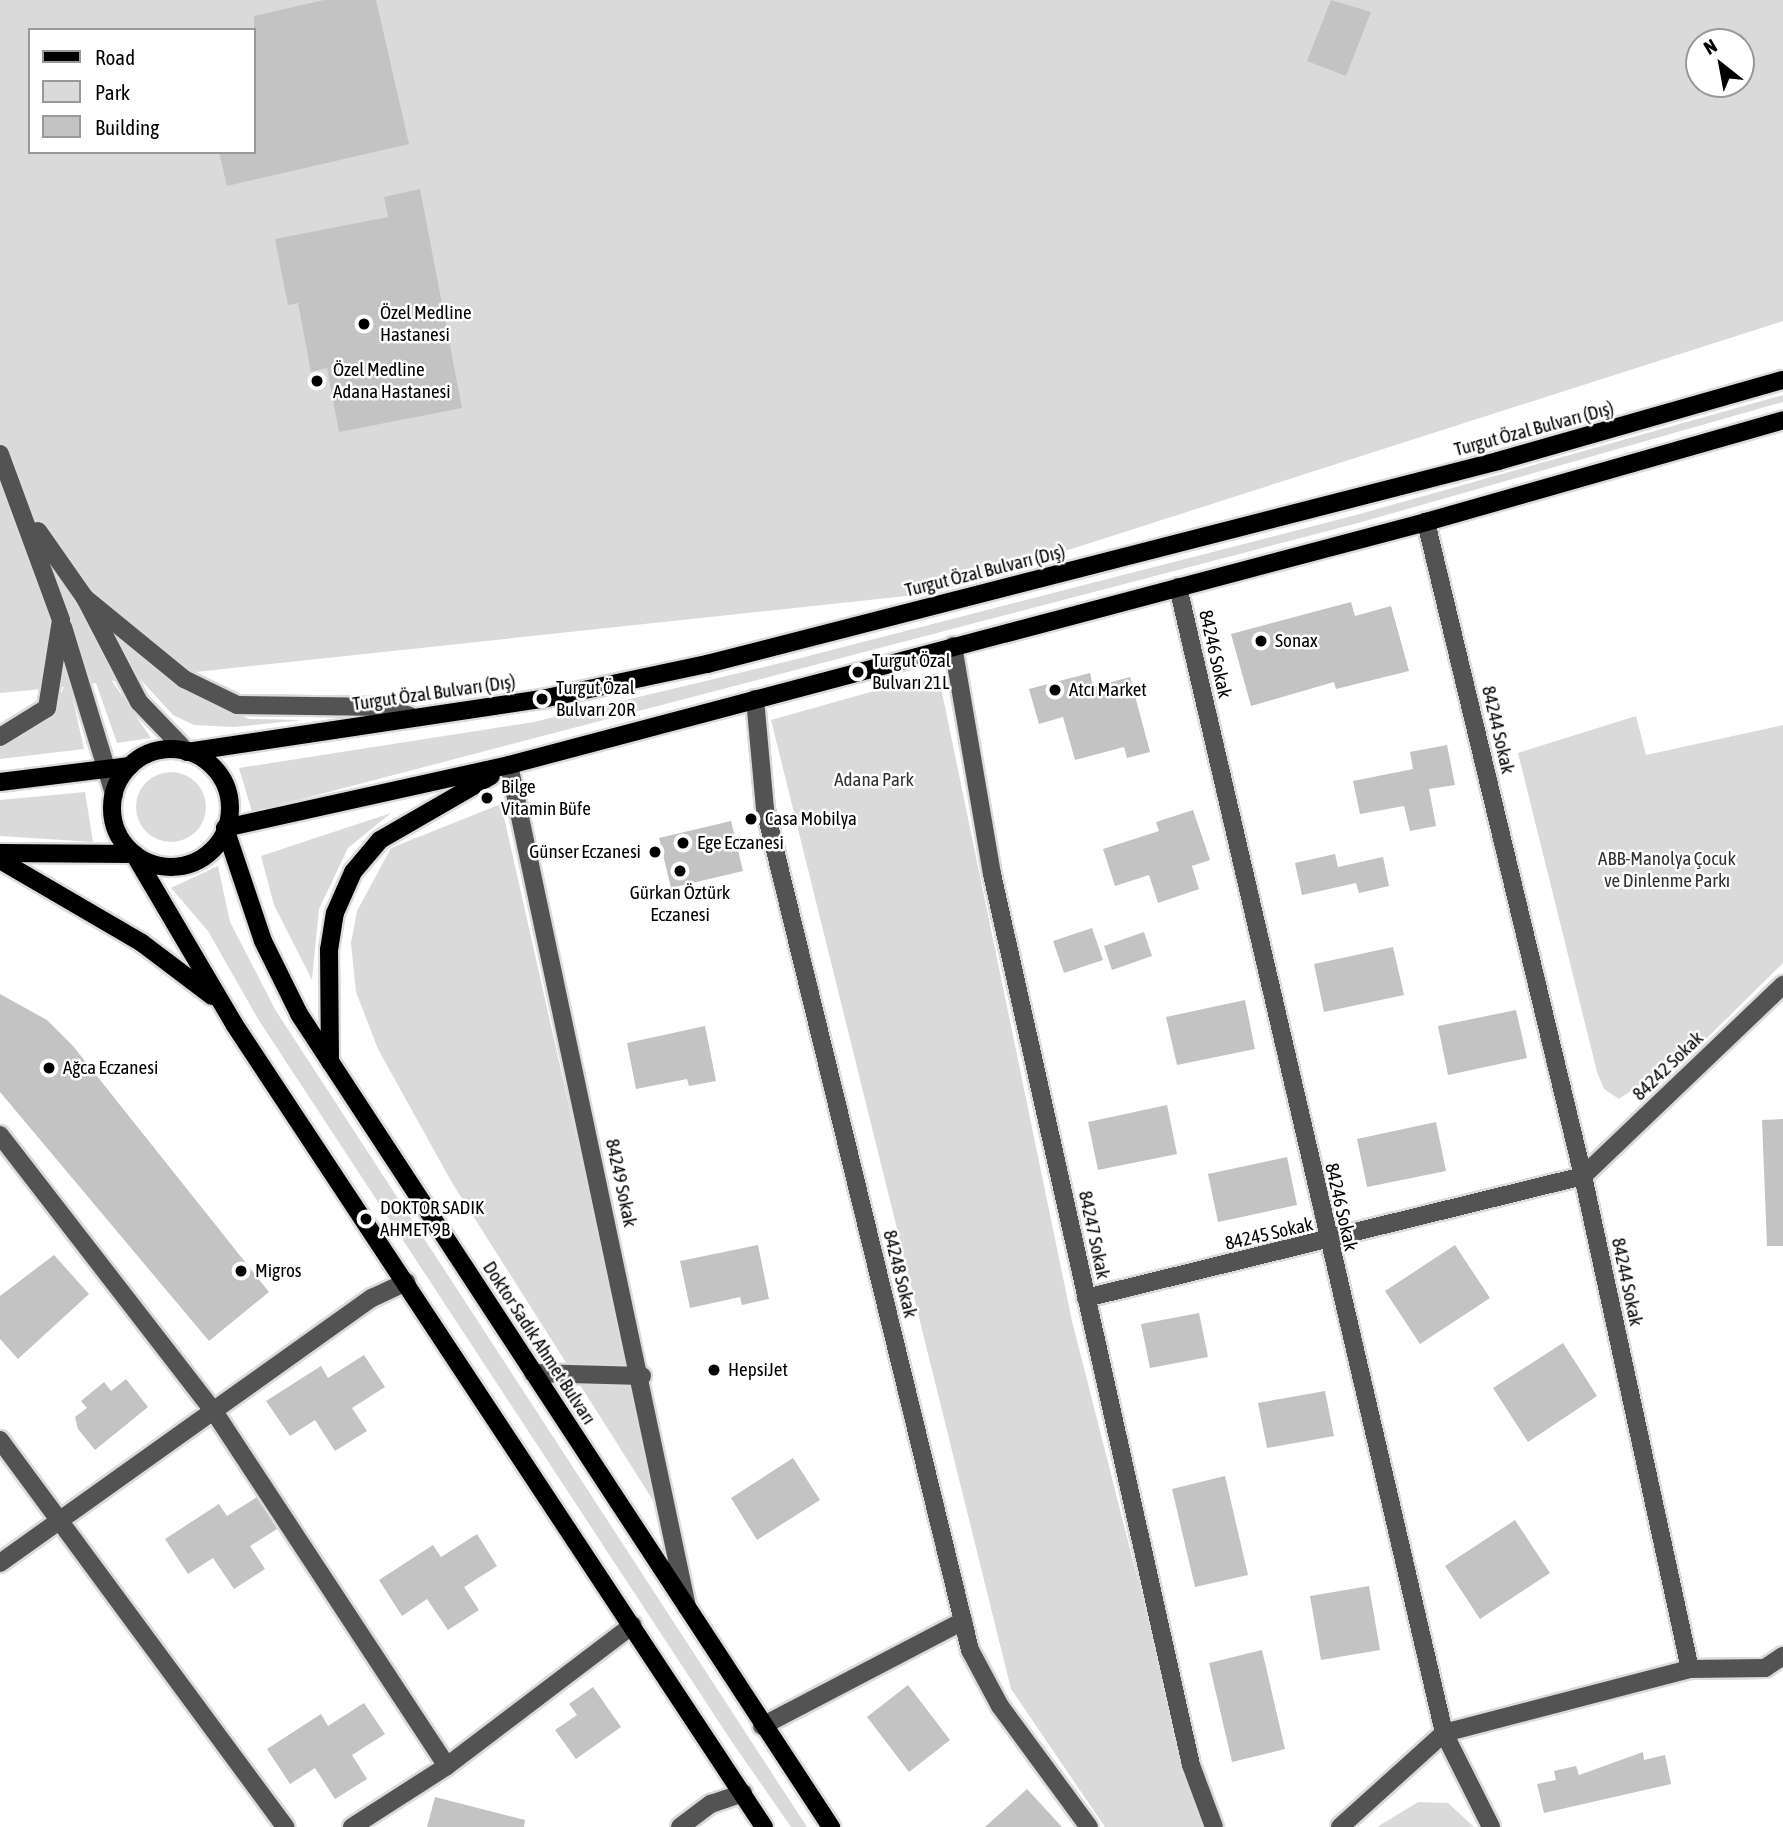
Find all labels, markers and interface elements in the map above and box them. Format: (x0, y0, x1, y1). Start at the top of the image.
legend (28, 28, 256, 154)
north arrow (1685, 28, 1755, 98)
text: N (1700, 34, 1721, 59)
text: Road (95, 45, 135, 69)
text: Park (95, 80, 130, 104)
text: Building (95, 115, 159, 139)
place label: Özel Medline Hastanesi (380, 302, 472, 346)
marker: Özel Medline Hastanesi (354, 314, 374, 334)
place label: Özel Medline Adana Hastanesi (333, 359, 451, 403)
marker: Özel Medline Adana Hastanesi (307, 371, 327, 391)
street label: Turgut Özal Bulvarı (Dış) (1452, 397, 1616, 461)
street label: Turgut Özal Bulvarı (Dış) (903, 540, 1067, 602)
street label: 84246 Sokak (1194, 608, 1236, 700)
place label: Sonax (1275, 630, 1318, 652)
marker: Sonax (1253, 633, 1269, 649)
place label: Turgut Özal Bulvarı 21L (872, 650, 951, 694)
marker: Turgut Özal Bulvarı 21L (850, 664, 866, 680)
street label: Turgut Özal Bulvarı (Dış) (351, 670, 517, 716)
place label: Turgut Özal Bulvarı 20R (556, 677, 635, 721)
place label: Atcı Market (1069, 679, 1147, 701)
marker: Atcı Market (1047, 682, 1063, 698)
street label: 84244 Sokak (1477, 684, 1519, 776)
marker: Turgut Özal Bulvarı 20R (534, 691, 550, 707)
park label: Adana Park (834, 769, 914, 791)
place label: Bilge Vitamin Büfe (501, 776, 591, 820)
marker: Bilge Vitamin Büfe (479, 790, 495, 806)
place label: Casa Mobilya (765, 808, 857, 830)
marker: Casa Mobilya (743, 811, 759, 827)
place label: Ege Eczanesi (697, 832, 784, 854)
marker: Ege Eczanesi (675, 835, 691, 851)
place label: Günser Eczanesi (529, 841, 641, 863)
marker: Günser Eczanesi (647, 844, 663, 860)
park label: ABB-Manolya Çocuk ve Dinlenme Parkı (1598, 848, 1736, 892)
marker: Gürkan Öztürk Eczanesi (672, 863, 688, 879)
place label: Gürkan Öztürk Eczanesi (630, 882, 730, 926)
street label: 84242 Sokak (1628, 1027, 1708, 1105)
place label: Ağca Eczanesi (63, 1057, 158, 1079)
marker: Ağca Eczanesi (41, 1060, 57, 1076)
street label: 84249 Sokak (601, 1137, 641, 1229)
street label: 84246 Sokak (1320, 1161, 1362, 1253)
street label: 84247 Sokak (1074, 1189, 1114, 1281)
place label: DOKTOR SADIK AHMET 9B (380, 1197, 484, 1241)
marker: DOKTOR SADIK AHMET 9B (358, 1211, 374, 1227)
street label: 84245 Sokak (1223, 1213, 1315, 1255)
street label: 84248 Sokak (878, 1228, 922, 1320)
street label: 84244 Sokak (1607, 1236, 1647, 1328)
street label: Doktor Sadık Ahmet Bulvarı (478, 1257, 600, 1429)
place label: Migros (255, 1260, 302, 1282)
marker: Migros (233, 1263, 249, 1279)
place label: HepsiJet (728, 1359, 788, 1381)
marker: HepsiJet (706, 1362, 722, 1378)

